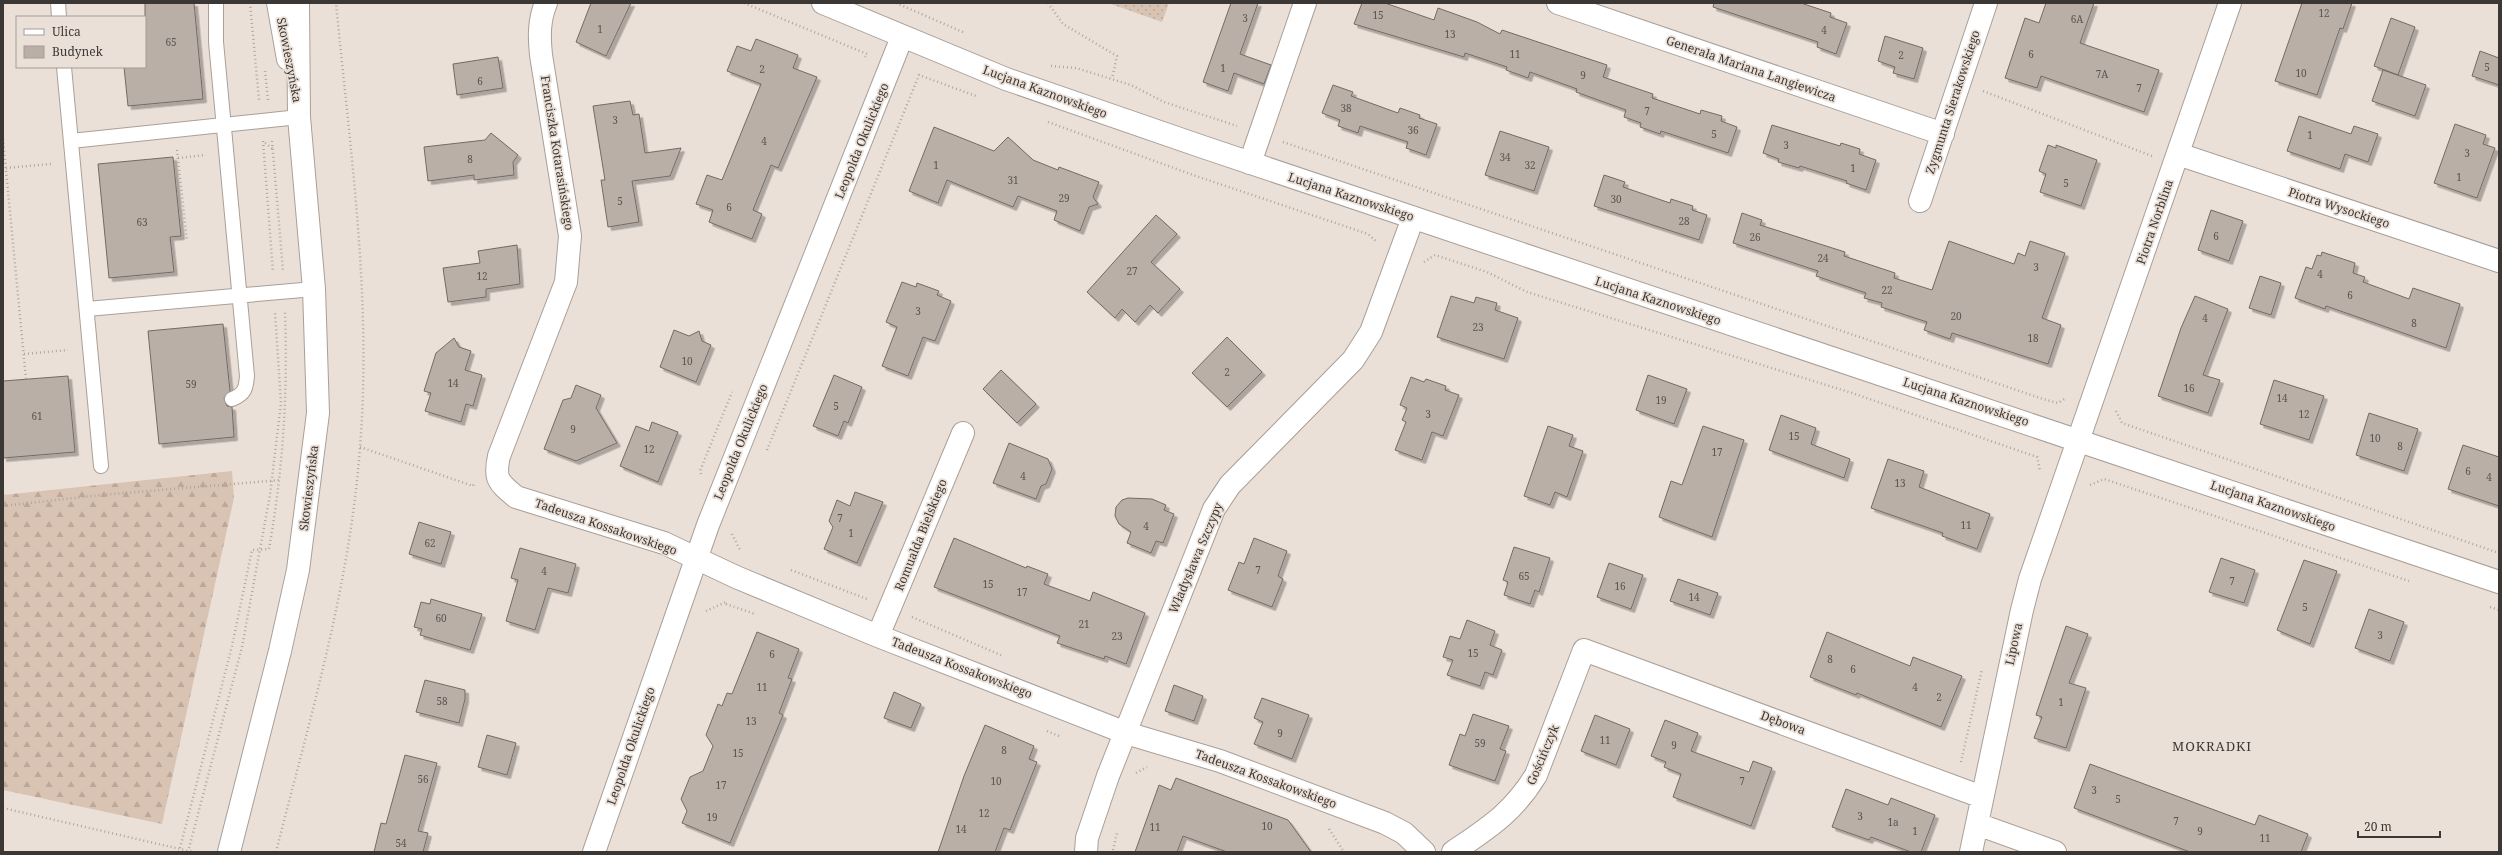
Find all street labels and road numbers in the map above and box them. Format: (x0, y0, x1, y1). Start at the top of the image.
street label: Skowieszyńska (273, 16, 306, 104)
street label: Zygmunta Sierakowskiego (1921, 28, 1984, 176)
street label: Generała Mariana Langiewicza (1664, 31, 1839, 106)
street label: Lucjana Kaznowskiego (981, 61, 1110, 122)
street label: Franciszka Kotarasińskiego (537, 74, 578, 232)
street label: Leopolda Okulickiego (830, 80, 893, 201)
street label: Lucjana Kaznowskiego (1286, 168, 1416, 225)
street label: Piotra Norblina (2132, 177, 2177, 267)
street label: Piotra Wysockiego (2286, 183, 2392, 232)
street label: Lucjana Kaznowskiego (1593, 272, 1723, 329)
street label: Lucjana Kaznowskiego (1901, 373, 2031, 430)
street label: Leopolda Okulickiego (709, 381, 772, 502)
street label: Skowieszyńska (295, 444, 322, 532)
street label: Romualda Bielskiego (890, 476, 951, 593)
street label: Lucjana Kaznowskiego (2208, 476, 2338, 535)
street label: Tadeusza Kossakowskiego (533, 494, 680, 559)
street label: Władysława Szczypy (1164, 500, 1227, 616)
street label: Lipowa (2001, 621, 2026, 667)
street label: Tadeusza Kossakowskiego (889, 633, 1035, 702)
street label: Leopolda Okulickiego (602, 684, 659, 807)
street label: Dębowa (1758, 707, 1808, 739)
street label: Gościńczyk (1522, 721, 1563, 788)
street label: Tadeusza Kossakowskiego (1193, 745, 1339, 812)

